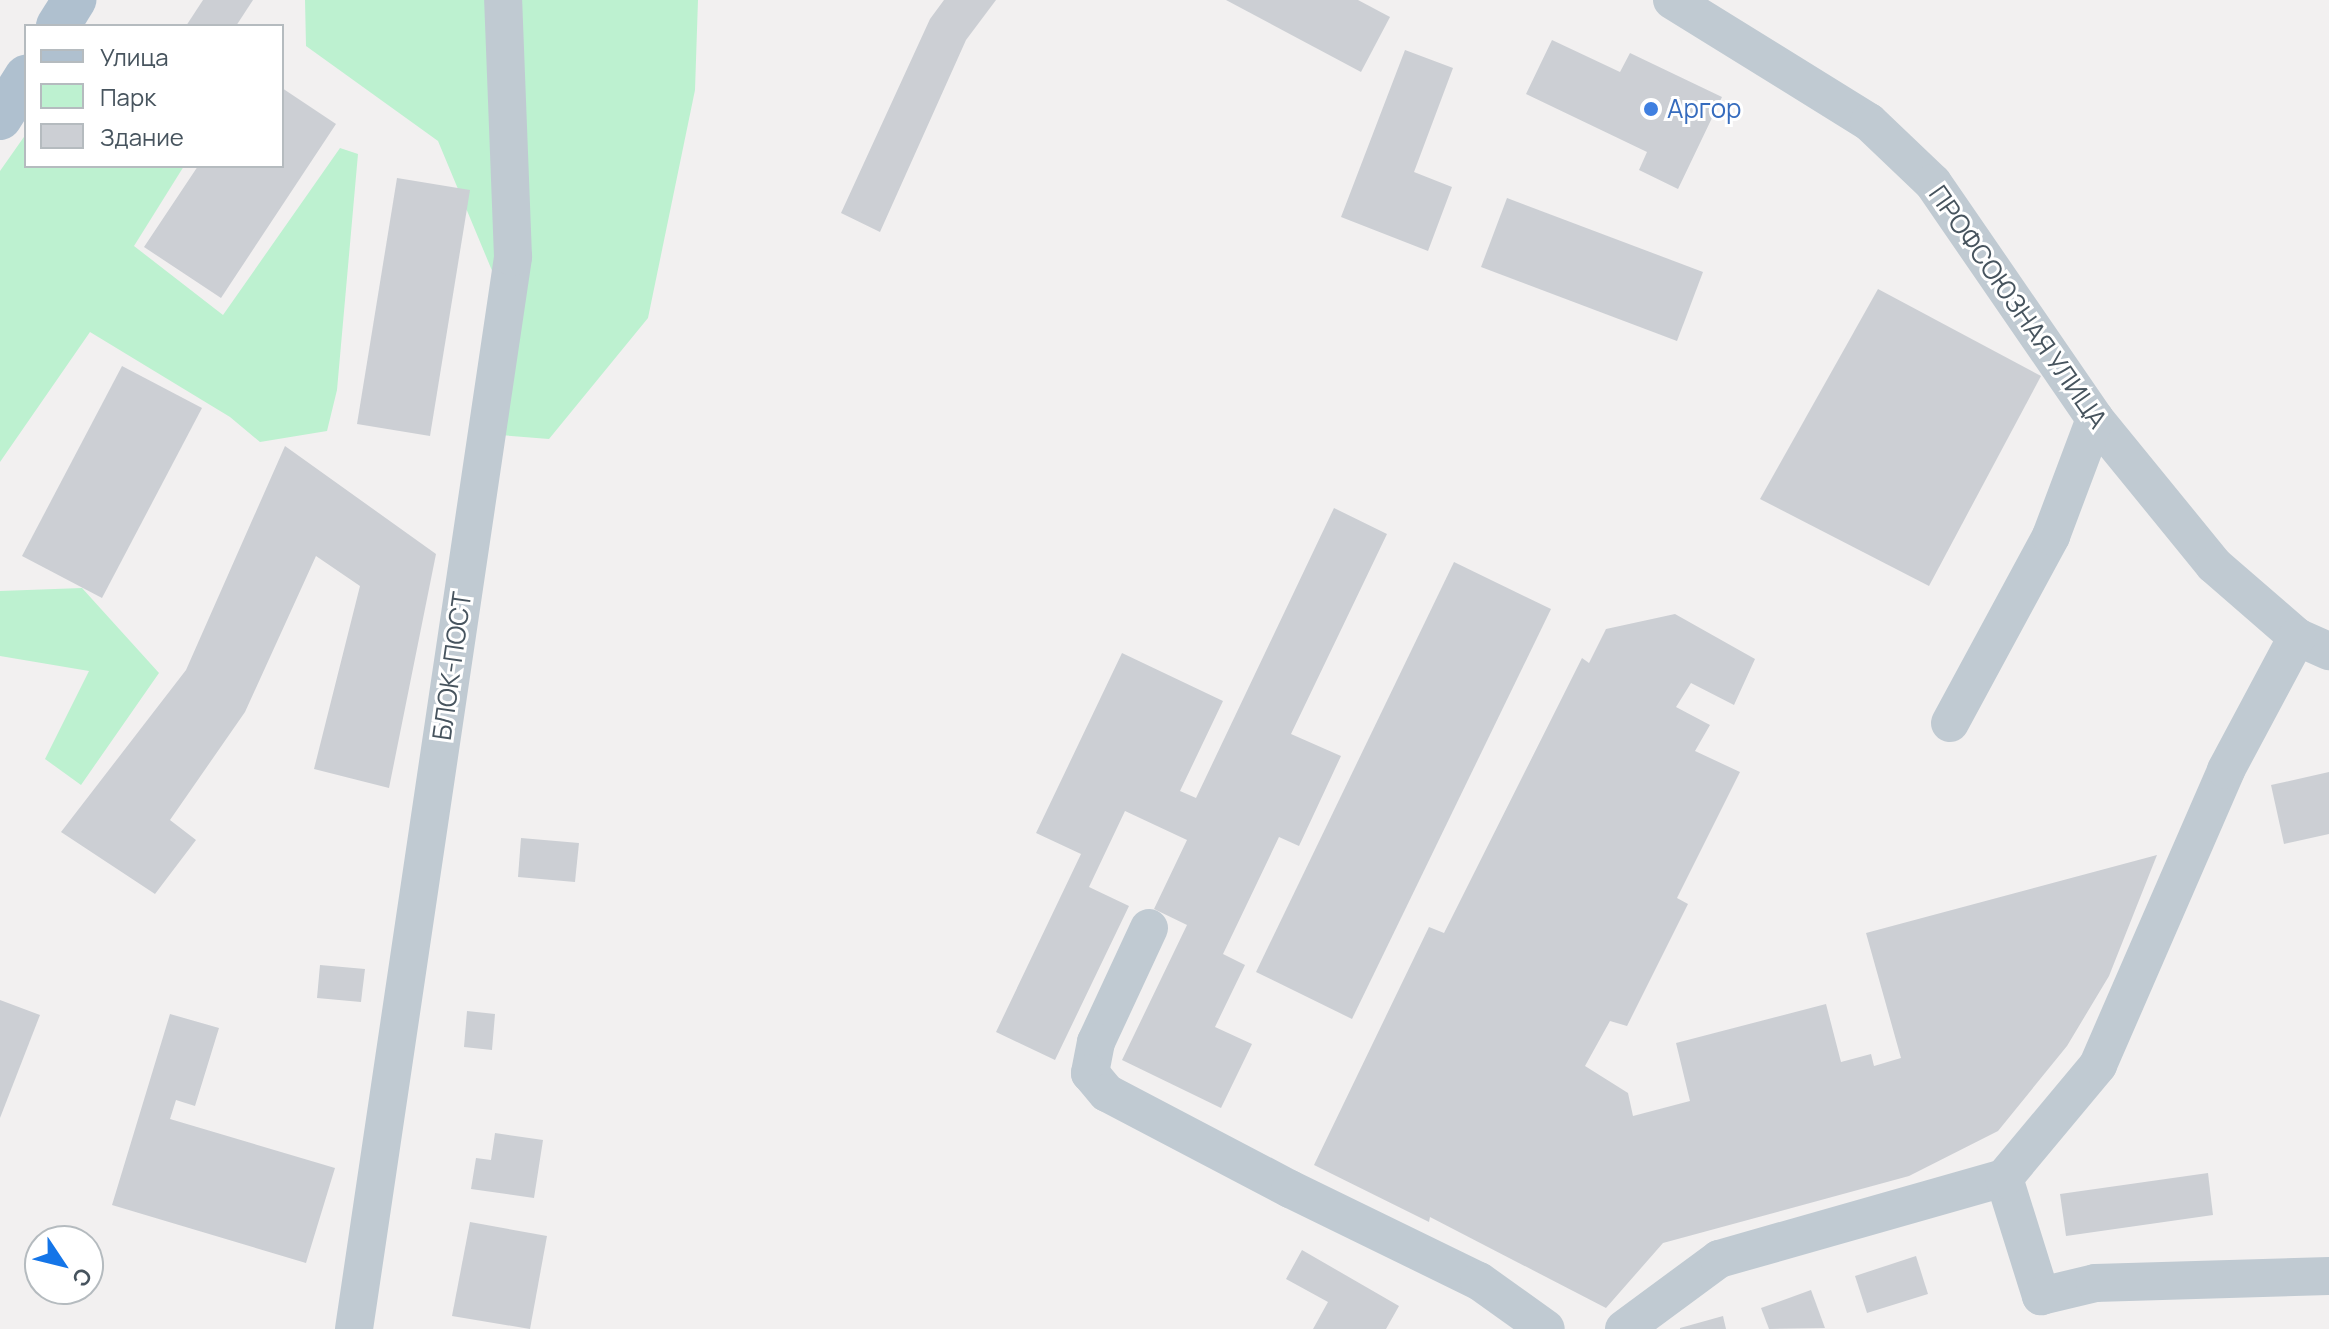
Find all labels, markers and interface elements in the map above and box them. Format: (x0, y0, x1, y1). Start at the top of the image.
legend (24, 24, 284, 168)
text: Улица (100, 40, 169, 73)
text: Парк (100, 80, 156, 113)
place label: Аргор (1667, 93, 1741, 125)
marker: Аргор (1642, 100, 1660, 118)
text: Здание (100, 120, 184, 153)
street label: ПРОФСОЮЗНАЯ УЛИЦА (1922, 180, 2114, 434)
street label: БЛОК-ПОСТ (426, 590, 478, 742)
north arrow (24, 1225, 104, 1305)
text: С (65, 1262, 99, 1293)

